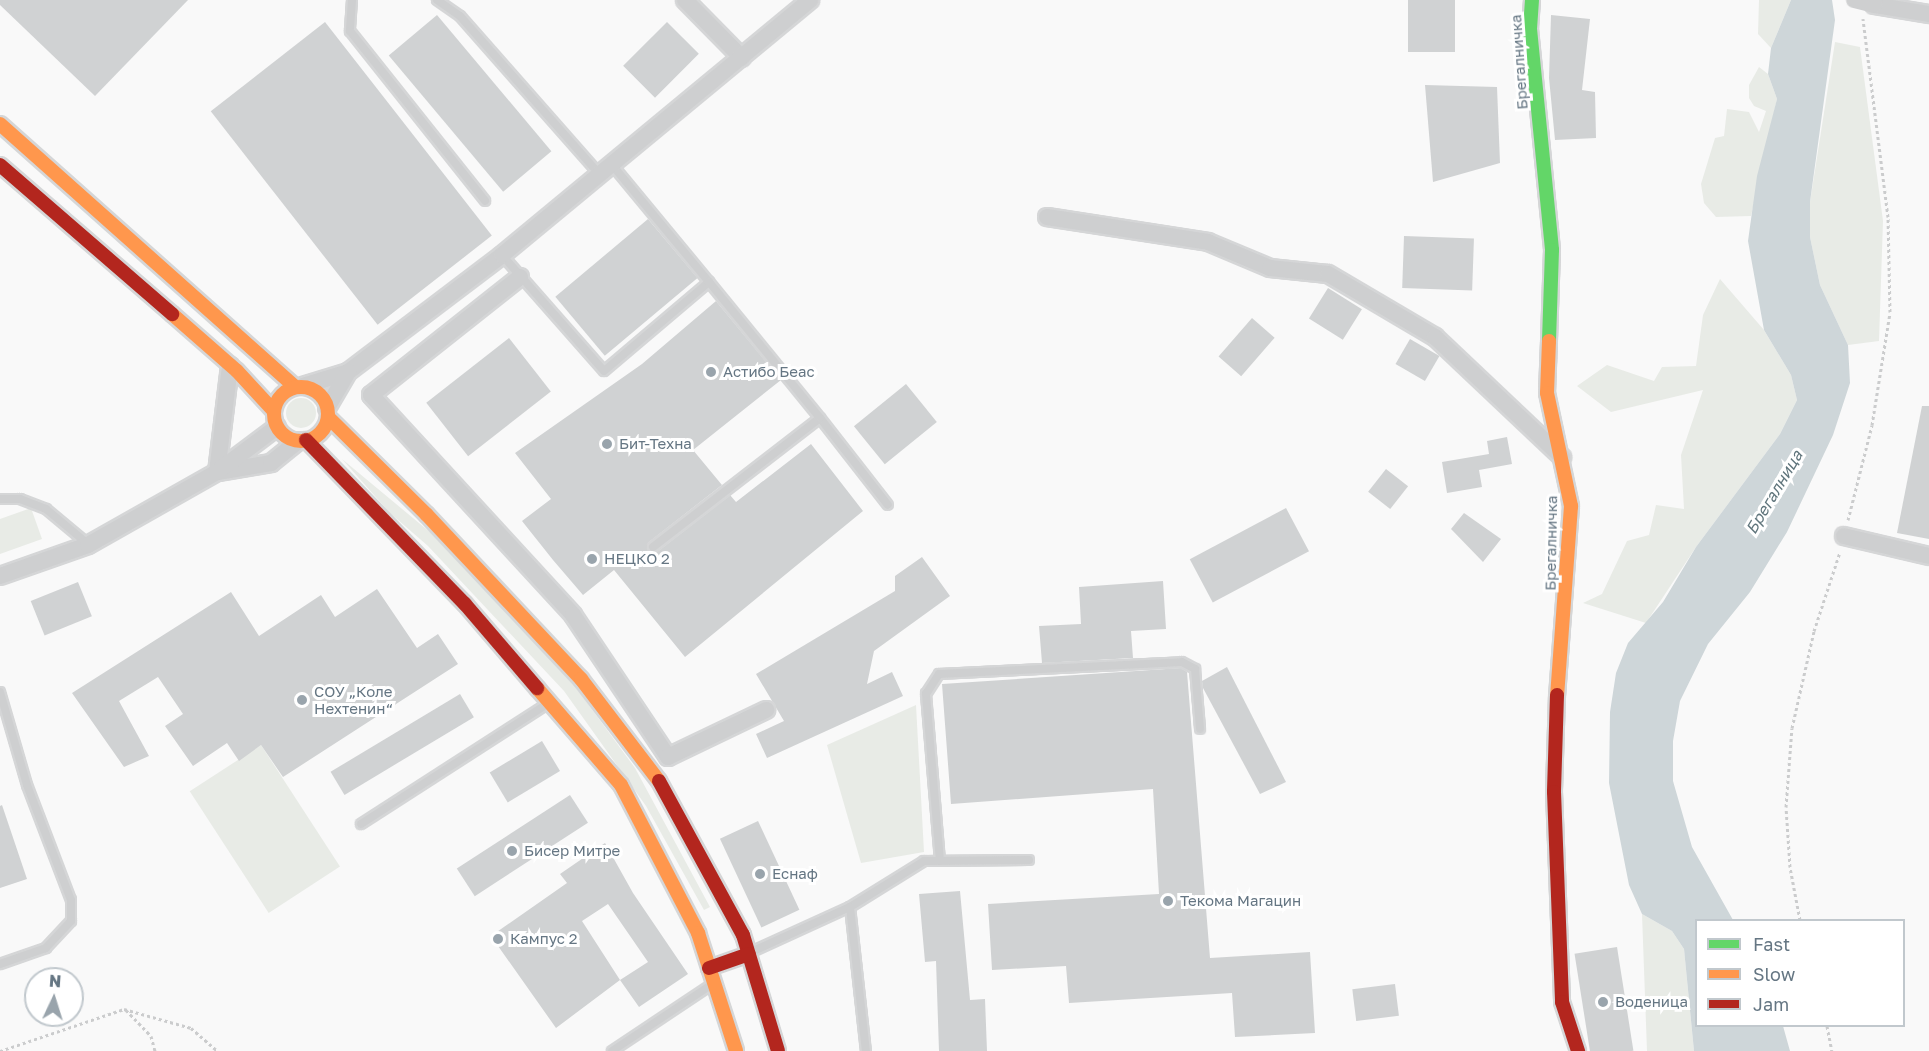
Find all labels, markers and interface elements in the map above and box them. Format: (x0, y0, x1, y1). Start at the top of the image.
street label: Брегалничка (1507, 14, 1531, 110)
place label: Астибо Беас (723, 363, 815, 381)
marker: Астибо Беас (704, 365, 718, 379)
place label: Бит-Техна (619, 435, 692, 453)
marker: Бит-Техна (600, 437, 614, 451)
water label: Брегалница (1742, 447, 1806, 537)
street label: Брегалничка (1541, 495, 1561, 591)
place label: НЕЦКО 2 (604, 550, 670, 568)
marker: НЕЦКО 2 (585, 552, 599, 566)
place label: СОУ „Коле Нехтенин“ (314, 682, 393, 717)
marker: СОУ „Коле Нехтенин“ (295, 693, 309, 707)
place label: Бисер Митре (524, 842, 620, 860)
marker: Бисер Митре (505, 844, 519, 858)
place label: Еснаф (772, 865, 818, 883)
marker: Еснаф (753, 867, 767, 881)
place label: Текома Магацин (1180, 892, 1301, 910)
marker: Текома Магацин (1161, 894, 1175, 908)
legend (1695, 919, 1905, 1027)
place label: Кампус 2 (510, 930, 577, 948)
marker: Кампус 2 (491, 932, 505, 946)
text: Fast (1753, 933, 1790, 955)
text: Slow (1753, 963, 1795, 985)
north arrow (24, 967, 84, 1027)
text: N (48, 971, 62, 991)
place label: Воденица (1615, 993, 1688, 1011)
text: Jam (1753, 993, 1789, 1015)
marker: Воденица (1596, 995, 1610, 1009)

